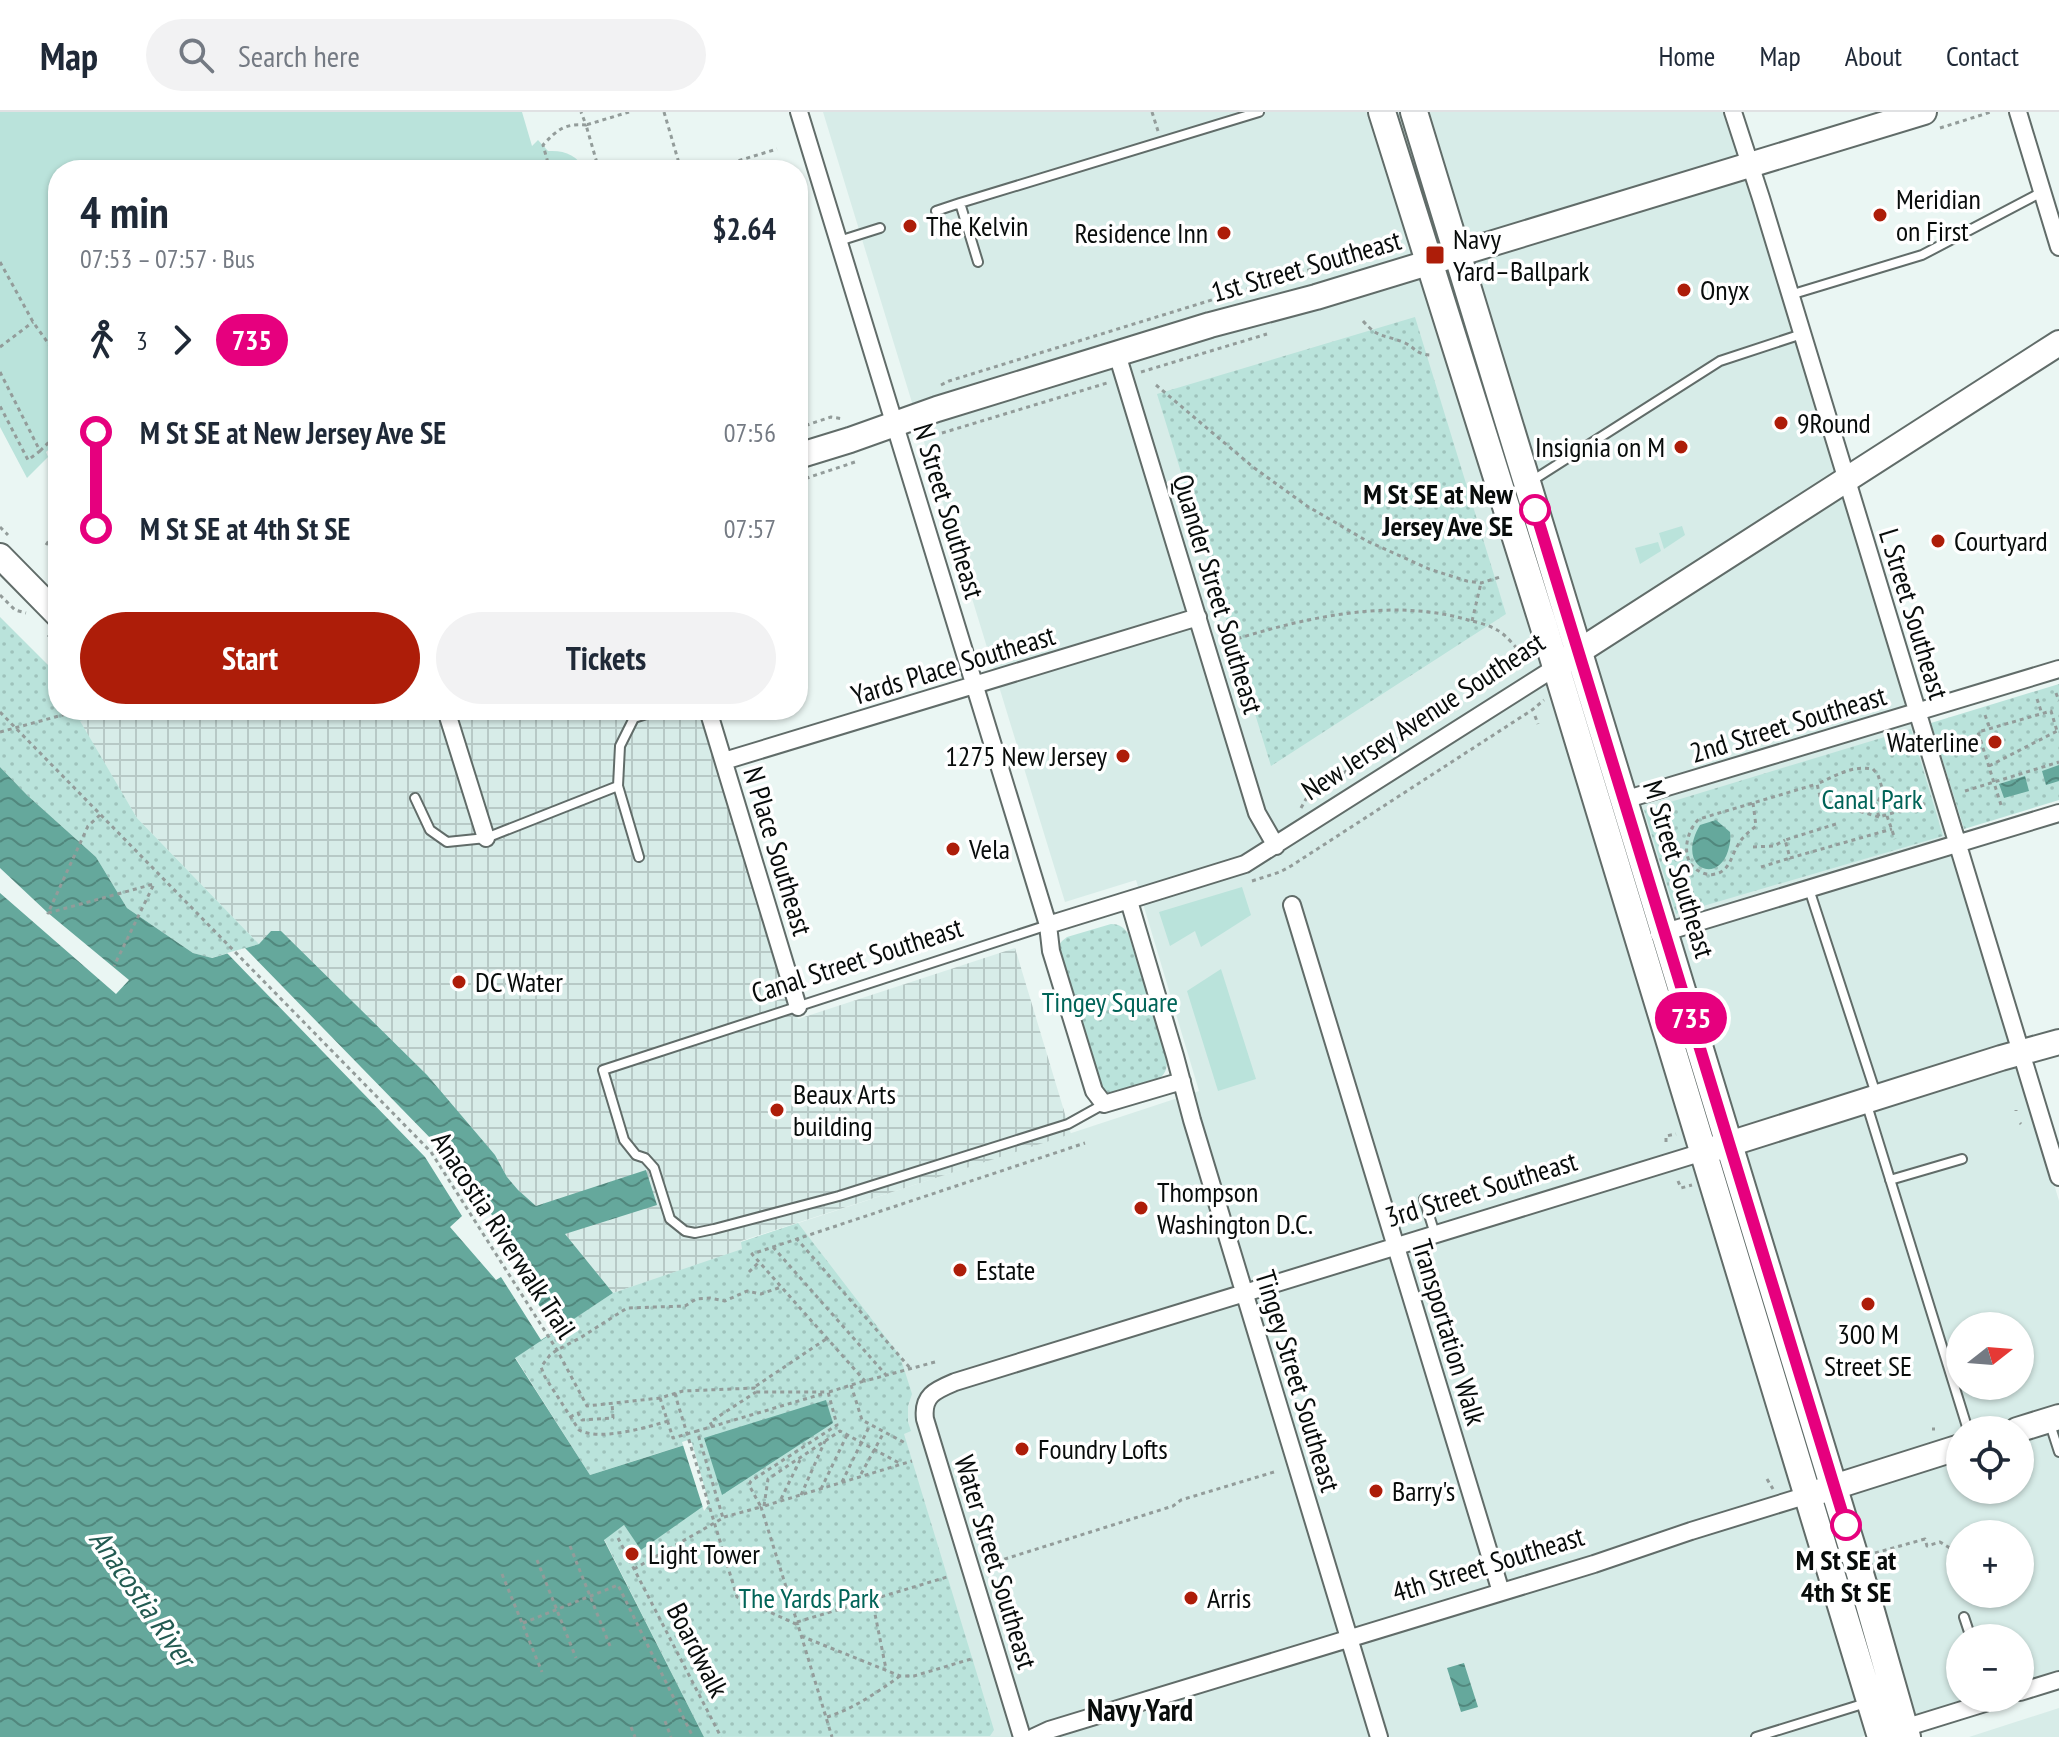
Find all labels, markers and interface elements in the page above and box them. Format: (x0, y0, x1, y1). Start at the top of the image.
search box (146, 19, 706, 91)
text: Map (40, 31, 98, 80)
icon: search (174, 33, 218, 77)
text: Search here (238, 36, 360, 75)
text: Home (1659, 37, 1715, 74)
text: Map (1759, 37, 1801, 74)
text: About (1845, 37, 1902, 74)
text: Contact (1946, 37, 2019, 74)
place label: Meridian on First (1896, 180, 1981, 249)
text: 4 min (80, 183, 169, 240)
marker: Meridian on First (1871, 206, 1889, 224)
place label: The Kelvin (926, 207, 1028, 244)
text: $2.64 (712, 209, 776, 248)
place label: Residence Inn (1074, 214, 1208, 251)
marker: The Kelvin (901, 217, 919, 235)
place label: Navy Yard–Ballpark (1453, 220, 1589, 289)
street label: 1st Street Southeast (1207, 221, 1405, 310)
marker: Residence Inn (1215, 224, 1233, 242)
text: 07:53 – 07:57 · Bus (80, 242, 255, 275)
marker: Navy Yard–Ballpark (1424, 244, 1446, 266)
place label: Onyx (1700, 271, 1750, 308)
marker: Onyx (1675, 281, 1693, 299)
icon: walk (80, 318, 124, 362)
icon: forward (160, 318, 204, 362)
text: 735 (232, 321, 272, 358)
text: 3 (136, 324, 148, 357)
place label: 9Round (1797, 404, 1871, 441)
text: M St SE at New Jersey Ave SE (140, 413, 446, 452)
marker: 9Round (1772, 414, 1790, 432)
text: 07:56 (724, 416, 776, 449)
street label: N Street Southeast (905, 419, 994, 603)
place label: Insignia on M (1535, 428, 1665, 465)
marker: Insignia on M (1672, 438, 1690, 456)
street label: Quander Street Southeast (1164, 470, 1273, 718)
place label: M St SE at New Jersey Ave SE (1363, 475, 1513, 544)
marker: M St SE at New Jersey Ave SE (1520, 495, 1550, 525)
text: M St SE at 4th St SE (140, 509, 350, 548)
text: 07:57 (724, 512, 776, 545)
place label: Courtyard (1954, 522, 2048, 559)
street label: L Street Southeast (1871, 524, 1958, 704)
marker: Courtyard (1929, 532, 1947, 550)
button: Start (80, 612, 420, 704)
button: Tickets (436, 612, 776, 704)
street label: Yards Place Southeast (847, 616, 1059, 713)
street label: New Jersey Avenue Southeast (1294, 623, 1552, 808)
street label: 2nd Street Southeast (1685, 676, 1891, 771)
place label: Waterline (1887, 723, 1979, 760)
marker: Waterline (1986, 733, 2004, 751)
place label: 1275 New Jersey (945, 737, 1107, 774)
marker: 1275 New Jersey (1114, 747, 1132, 765)
street label: N Place Southeast (735, 762, 822, 940)
street label: M Street Southeast (1635, 776, 1724, 962)
park label: Canal Park (1821, 780, 1923, 817)
place label: Vela (968, 830, 1010, 867)
marker: Vela (944, 840, 962, 858)
street label: Canal Street Southeast (747, 908, 967, 1011)
place label: DC Water (475, 963, 563, 1000)
marker: DC Water (450, 973, 468, 991)
park label: Tingey Square (1042, 983, 1178, 1020)
line badge: 735 (1645, 992, 1737, 1044)
text: 735 (1671, 999, 1711, 1036)
place label: Beaux Arts building (793, 1075, 896, 1144)
marker: Beaux Arts building (768, 1101, 786, 1119)
street label: Anacostia Riverwalk Trail (424, 1124, 585, 1346)
street label: 3rd Street Southeast (1381, 1142, 1581, 1235)
place label: Thompson Washington D.C. (1157, 1173, 1313, 1242)
marker: Thompson Washington D.C. (1132, 1199, 1150, 1217)
street label: Transportation Walk (1404, 1234, 1495, 1429)
place label: Estate (976, 1251, 1035, 1288)
marker: Estate (951, 1261, 969, 1279)
street label: Tingey Street Southeast (1247, 1266, 1350, 1496)
marker: 300 M Street SE (1859, 1295, 1877, 1313)
north arrow (1946, 1312, 2034, 1400)
map controls (1946, 1312, 2034, 1712)
place label: 300 M Street SE (1824, 1315, 1912, 1384)
button: locate (1946, 1416, 2034, 1504)
place label: Foundry Lofts (1038, 1430, 1168, 1467)
marker: Foundry Lofts (1013, 1440, 1031, 1458)
street label: Water Street Southeast (946, 1450, 1047, 1674)
place label: Barry's (1392, 1472, 1455, 1509)
marker: Barry's (1367, 1482, 1385, 1500)
marker: M St SE at 4th St SE (1831, 1510, 1861, 1540)
street label: 4th Street Southeast (1387, 1517, 1589, 1610)
button: + (1946, 1520, 2034, 1608)
water label: Anacostia River (82, 1521, 207, 1677)
place label: Light Tower (648, 1535, 760, 1572)
place label: M St SE at 4th St SE (1796, 1541, 1896, 1610)
marker: Light Tower (623, 1545, 641, 1563)
park label: The Yards Park (739, 1579, 880, 1616)
place label: Arris (1207, 1579, 1251, 1616)
marker: Arris (1182, 1589, 1200, 1607)
street label: Boardwalk (659, 1596, 738, 1703)
button: − (1946, 1624, 2034, 1712)
district label: Navy Yard (1087, 1690, 1193, 1729)

